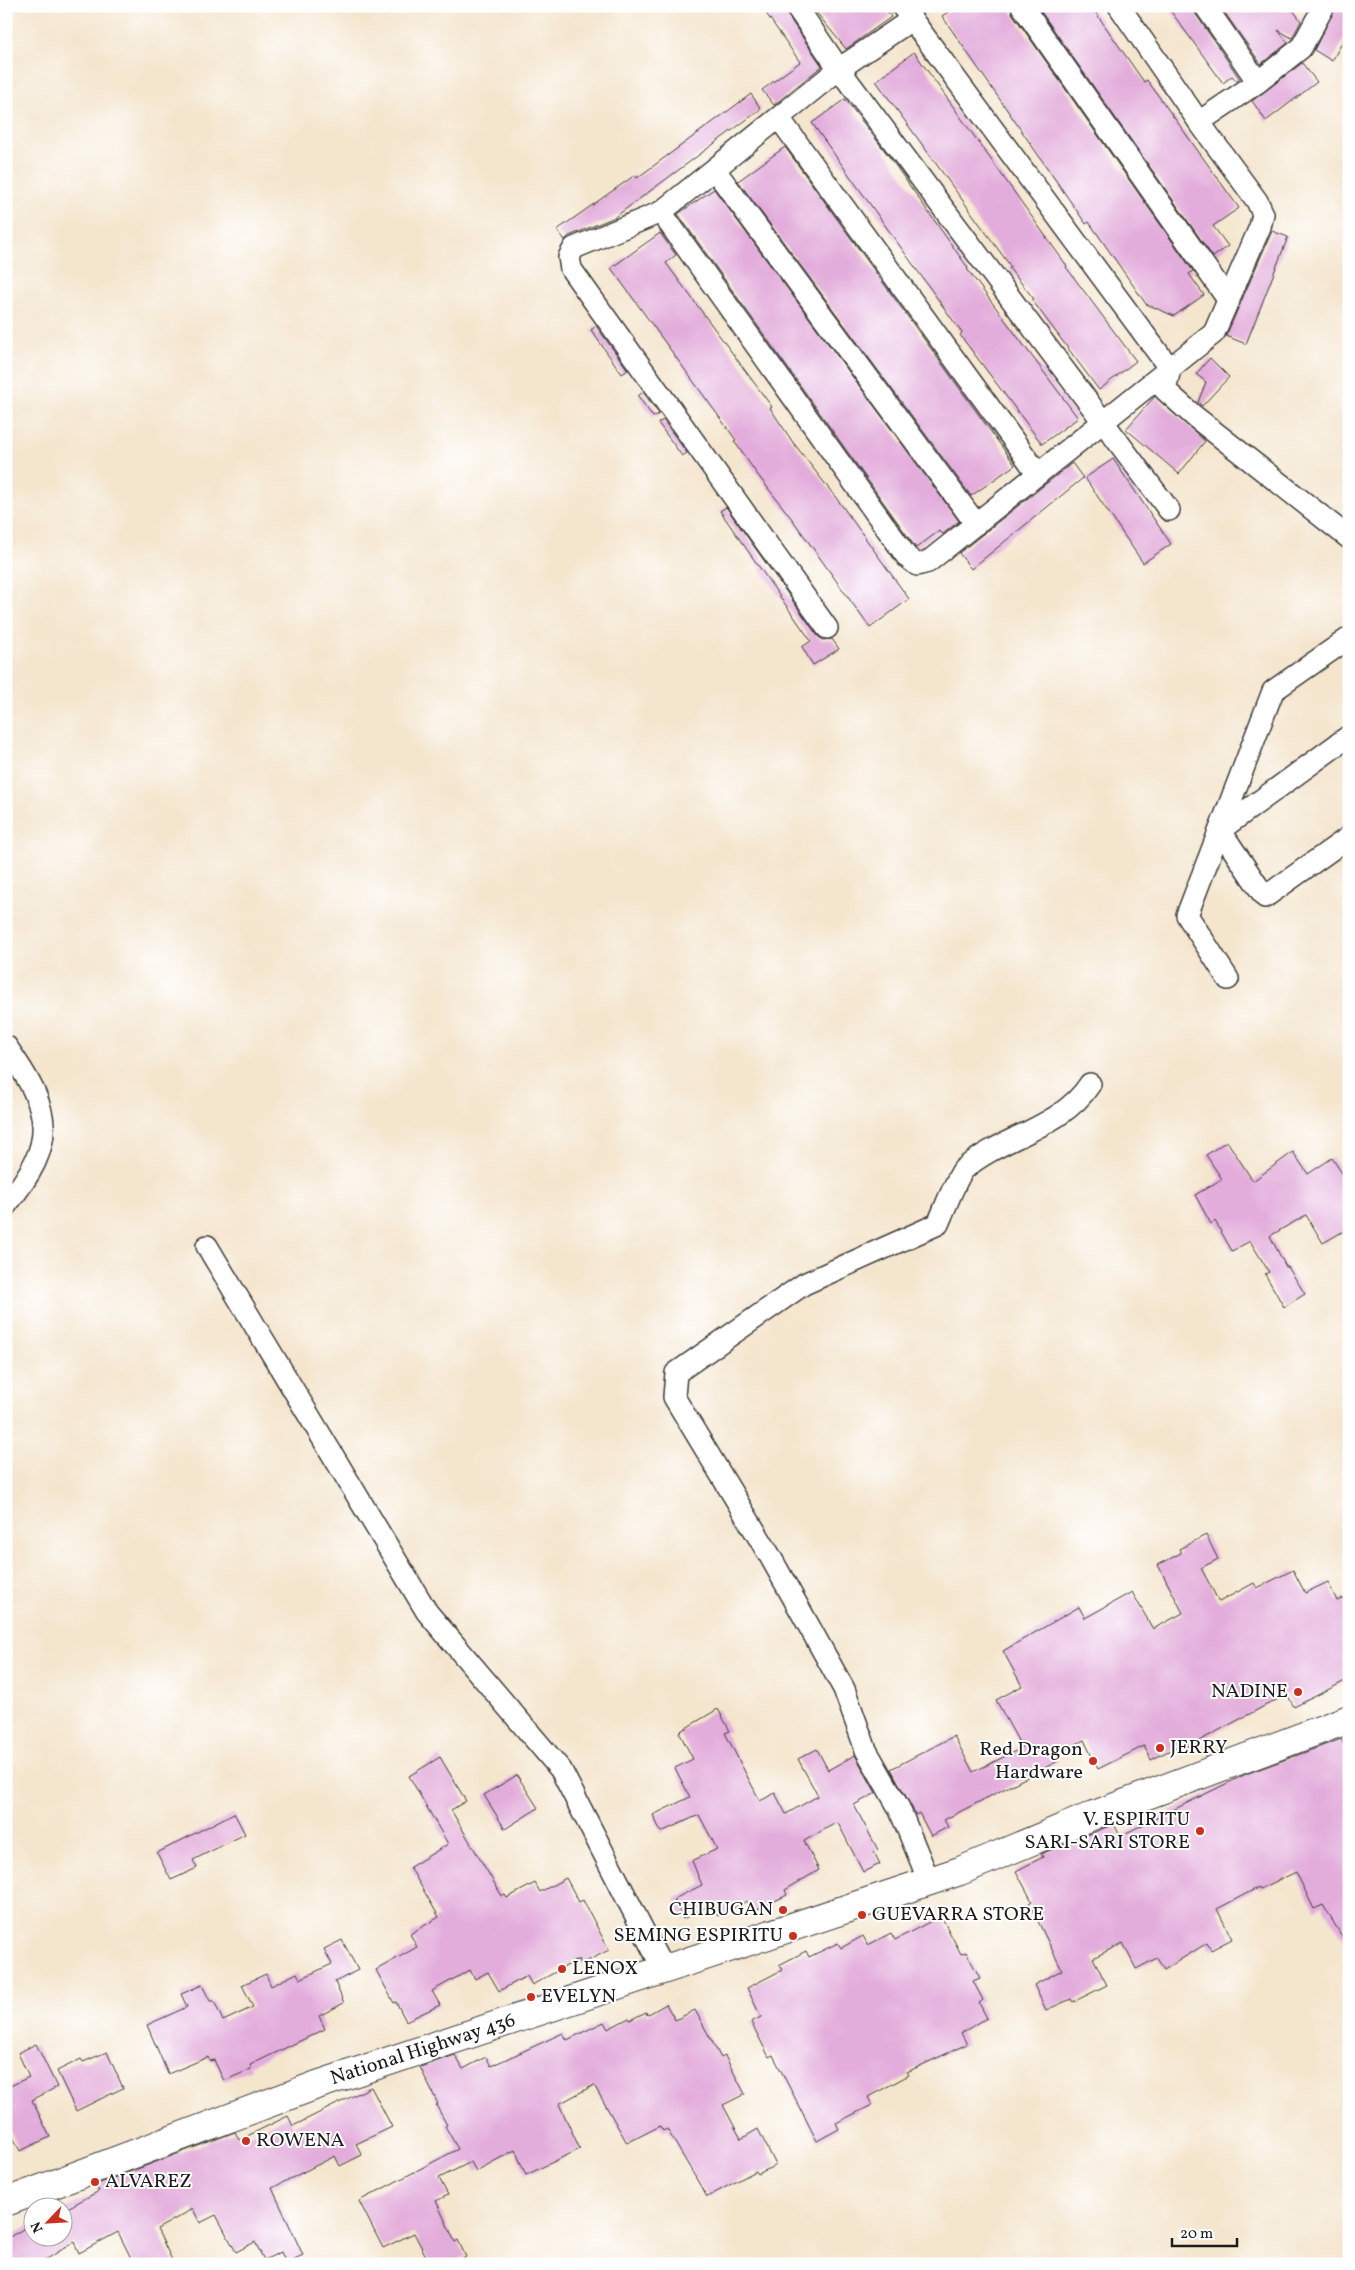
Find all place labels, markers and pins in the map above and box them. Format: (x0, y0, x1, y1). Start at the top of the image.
place label: NADINE (1211, 1678, 1288, 1706)
marker: NADINE (1292, 1686, 1304, 1698)
place label: JERRY (1170, 1734, 1228, 1762)
place label: Red Dragon Hardware (979, 1736, 1083, 1787)
marker: JERRY (1154, 1742, 1166, 1754)
marker: Red Dragon Hardware (1087, 1755, 1099, 1767)
place label: V. ESPIRITU SARI-SARI STORE (1024, 1806, 1190, 1857)
marker: V. ESPIRITU SARI-SARI STORE (1194, 1825, 1206, 1837)
place label: CHIBUGAN (669, 1896, 773, 1924)
place label: GUEVARRA STORE (872, 1901, 1044, 1929)
marker: CHIBUGAN (777, 1904, 789, 1916)
marker: GUEVARRA STORE (856, 1909, 868, 1921)
place label: SEMING ESPIRITU (614, 1922, 783, 1950)
marker: SEMING ESPIRITU (787, 1930, 799, 1942)
place label: LENOX (572, 1955, 638, 1983)
marker: LENOX (556, 1963, 568, 1975)
place label: EVELYN (541, 1983, 616, 2011)
marker: EVELYN (525, 1991, 537, 2003)
place label: ROWENA (256, 2127, 345, 2155)
marker: ROWENA (240, 2135, 252, 2147)
place label: ALVAREZ (105, 2168, 192, 2196)
marker: ALVAREZ (89, 2176, 101, 2188)

